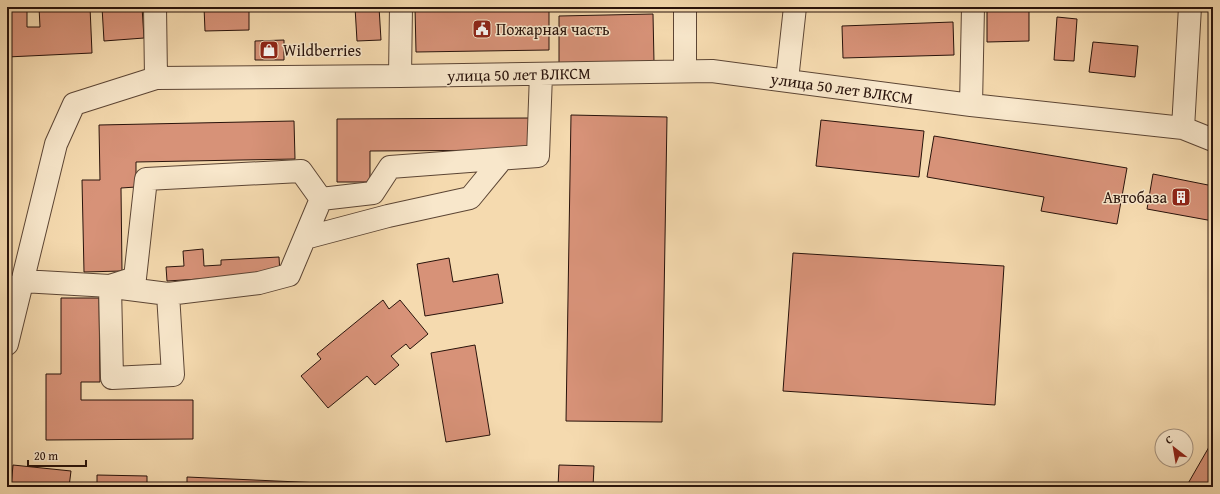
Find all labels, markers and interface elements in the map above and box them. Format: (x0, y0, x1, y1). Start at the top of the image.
place label: Пожарная часть (496, 17, 610, 41)
public building icon: Пожарная часть (471, 18, 493, 40)
place label: Wildberries (283, 38, 361, 62)
shop icon: Wildberries (258, 39, 280, 61)
street label: улица 50 лет ВЛКСМ (446, 61, 591, 87)
street label: улица 50 лет ВЛКСМ (768, 66, 915, 110)
place label: Автобаза (1103, 185, 1167, 209)
building icon: Автобаза (1170, 186, 1192, 208)
north arrow (1154, 428, 1194, 468)
text: С (1162, 431, 1176, 448)
scale bar (28, 442, 86, 468)
text: 20 m (34, 447, 58, 464)

